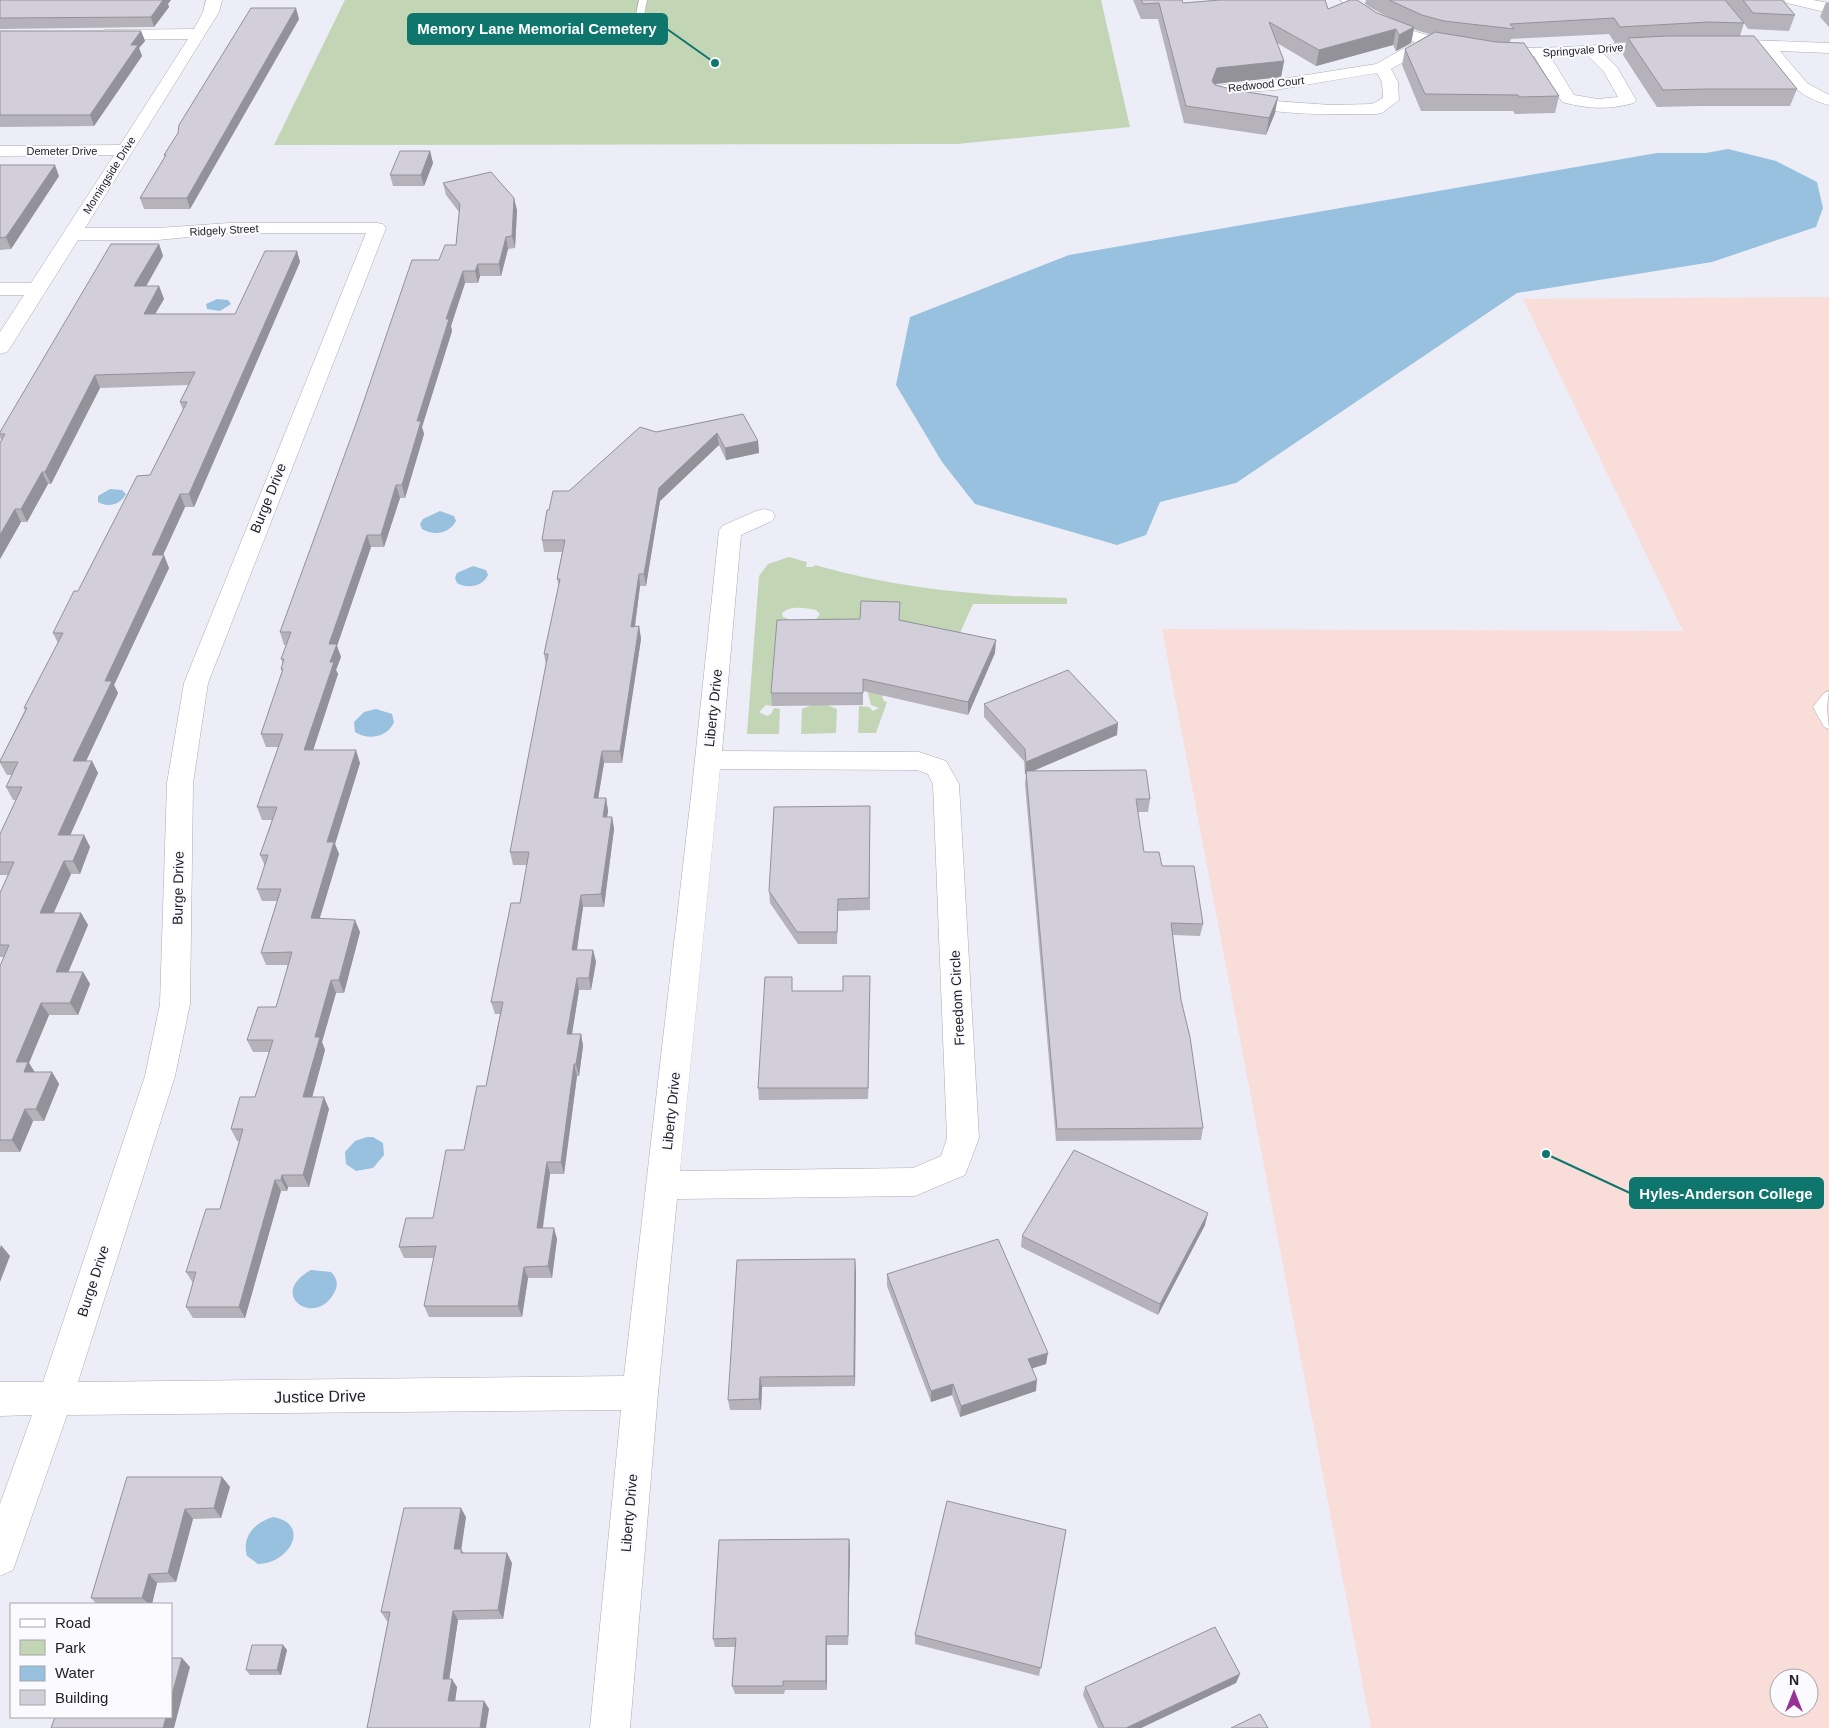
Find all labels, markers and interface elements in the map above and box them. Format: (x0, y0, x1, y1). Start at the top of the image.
callout: Memory Lane Memorial Cemetery (408, 14, 667, 44)
text: Memory Lane Memorial Cemetery (417, 20, 657, 37)
street label: Springvale Drive (1542, 41, 1624, 59)
street label: Redwood Court (1227, 74, 1305, 94)
street label: Morningside Drive (80, 134, 138, 216)
street label: Demeter Drive (27, 145, 97, 157)
street label: Ridgely Street (189, 222, 259, 238)
street label: Burge Drive (247, 461, 289, 535)
street label: Liberty Drive (701, 668, 725, 748)
street label: Burge Drive (169, 851, 187, 925)
street label: Freedom Circle (946, 950, 967, 1046)
street label: Liberty Drive (659, 1071, 683, 1151)
callout: Hyles-Anderson College (1630, 1178, 1823, 1208)
text: Hyles-Anderson College (1639, 1185, 1813, 1202)
street label: Burge Drive (74, 1243, 112, 1319)
street label: Justice Drive (274, 1387, 366, 1406)
street label: Liberty Drive (618, 1473, 640, 1553)
legend (10, 1603, 172, 1718)
text: Road (55, 1614, 91, 1631)
text: Park (55, 1639, 86, 1656)
text: Water (55, 1664, 94, 1681)
north arrow (1769, 1668, 1819, 1718)
text: N (1789, 1672, 1799, 1688)
text: Building (55, 1689, 108, 1706)

